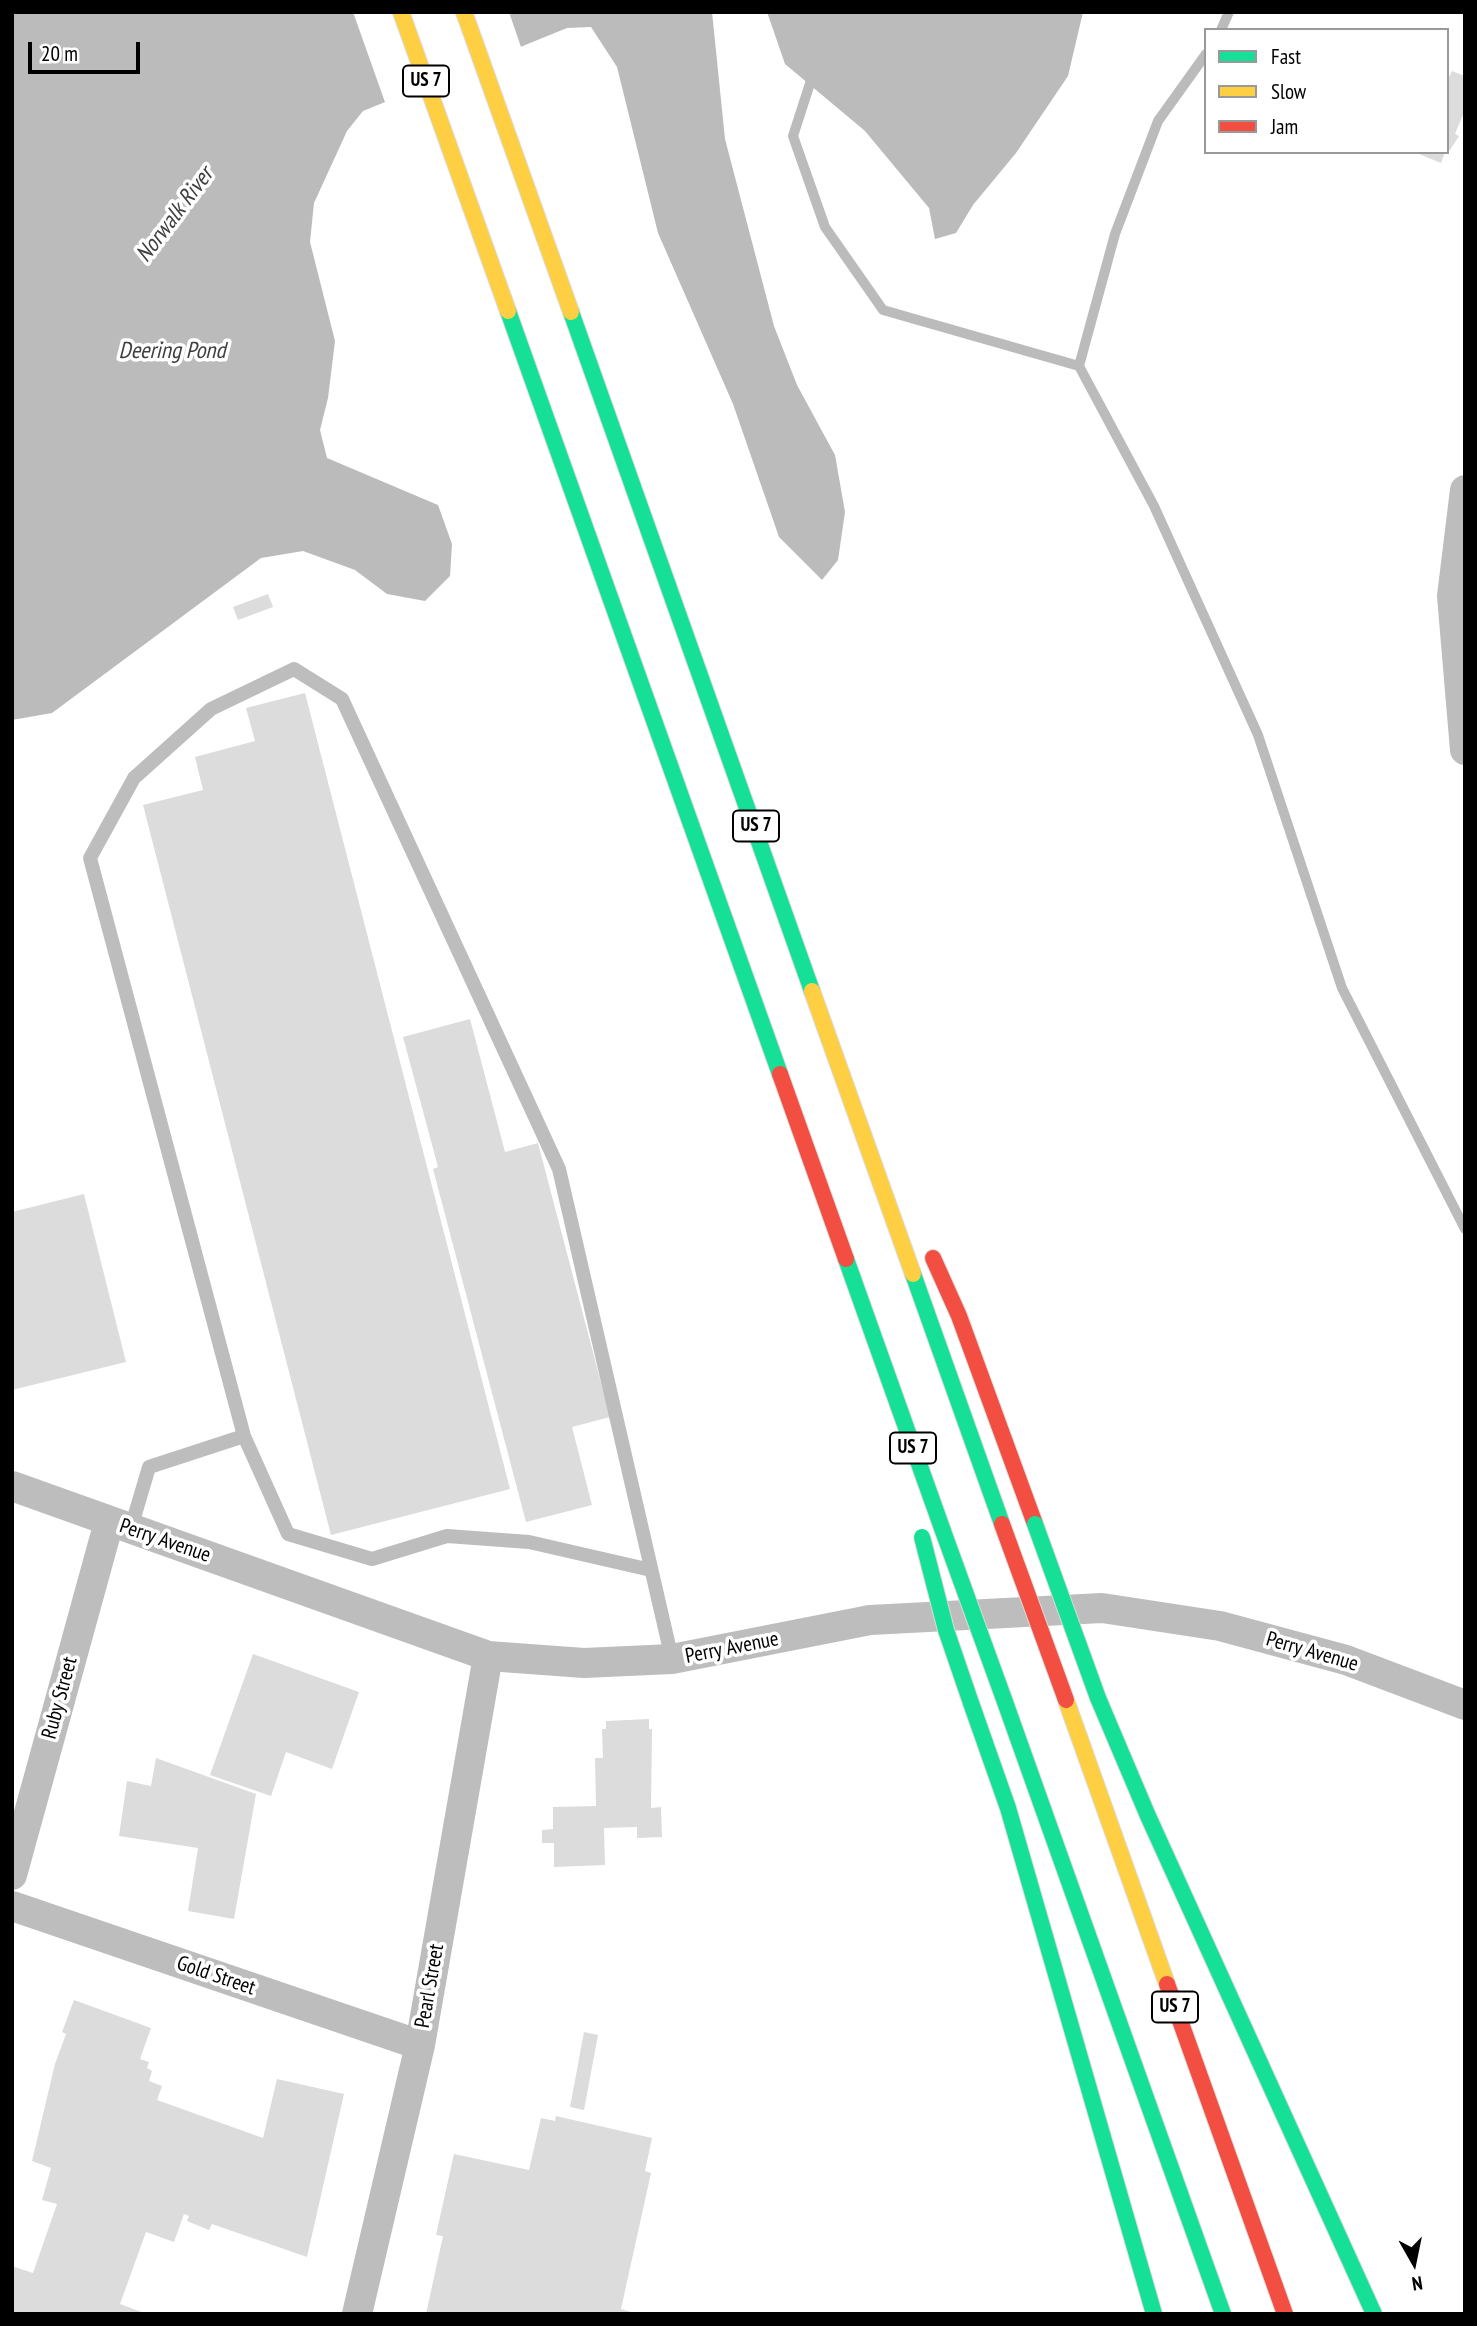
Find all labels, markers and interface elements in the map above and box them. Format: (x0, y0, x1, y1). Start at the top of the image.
scale bar (32, 28, 144, 72)
legend (1204, 28, 1449, 154)
text: 20 m (41, 40, 78, 67)
text: Fast (1271, 43, 1301, 70)
road number: US 7 (403, 66, 449, 96)
text: Slow (1271, 78, 1306, 105)
text: Jam (1271, 113, 1298, 140)
water label: Norwalk River (130, 162, 220, 268)
water label: Deering Pond (119, 337, 225, 365)
road number: US 7 (733, 810, 779, 842)
road number: US 7 (890, 1432, 936, 1464)
street label: Perry Avenue (116, 1514, 214, 1568)
street label: Perry Avenue (683, 1627, 781, 1669)
street label: Perry Avenue (1263, 1627, 1361, 1677)
street label: Ruby Street (37, 1654, 83, 1742)
street label: Pearl Street (410, 1942, 450, 2030)
street label: Gold Street (173, 1951, 259, 2001)
road number: US 7 (1152, 1992, 1198, 2022)
north arrow (1379, 2228, 1449, 2298)
text: N (1410, 2271, 1424, 2296)

